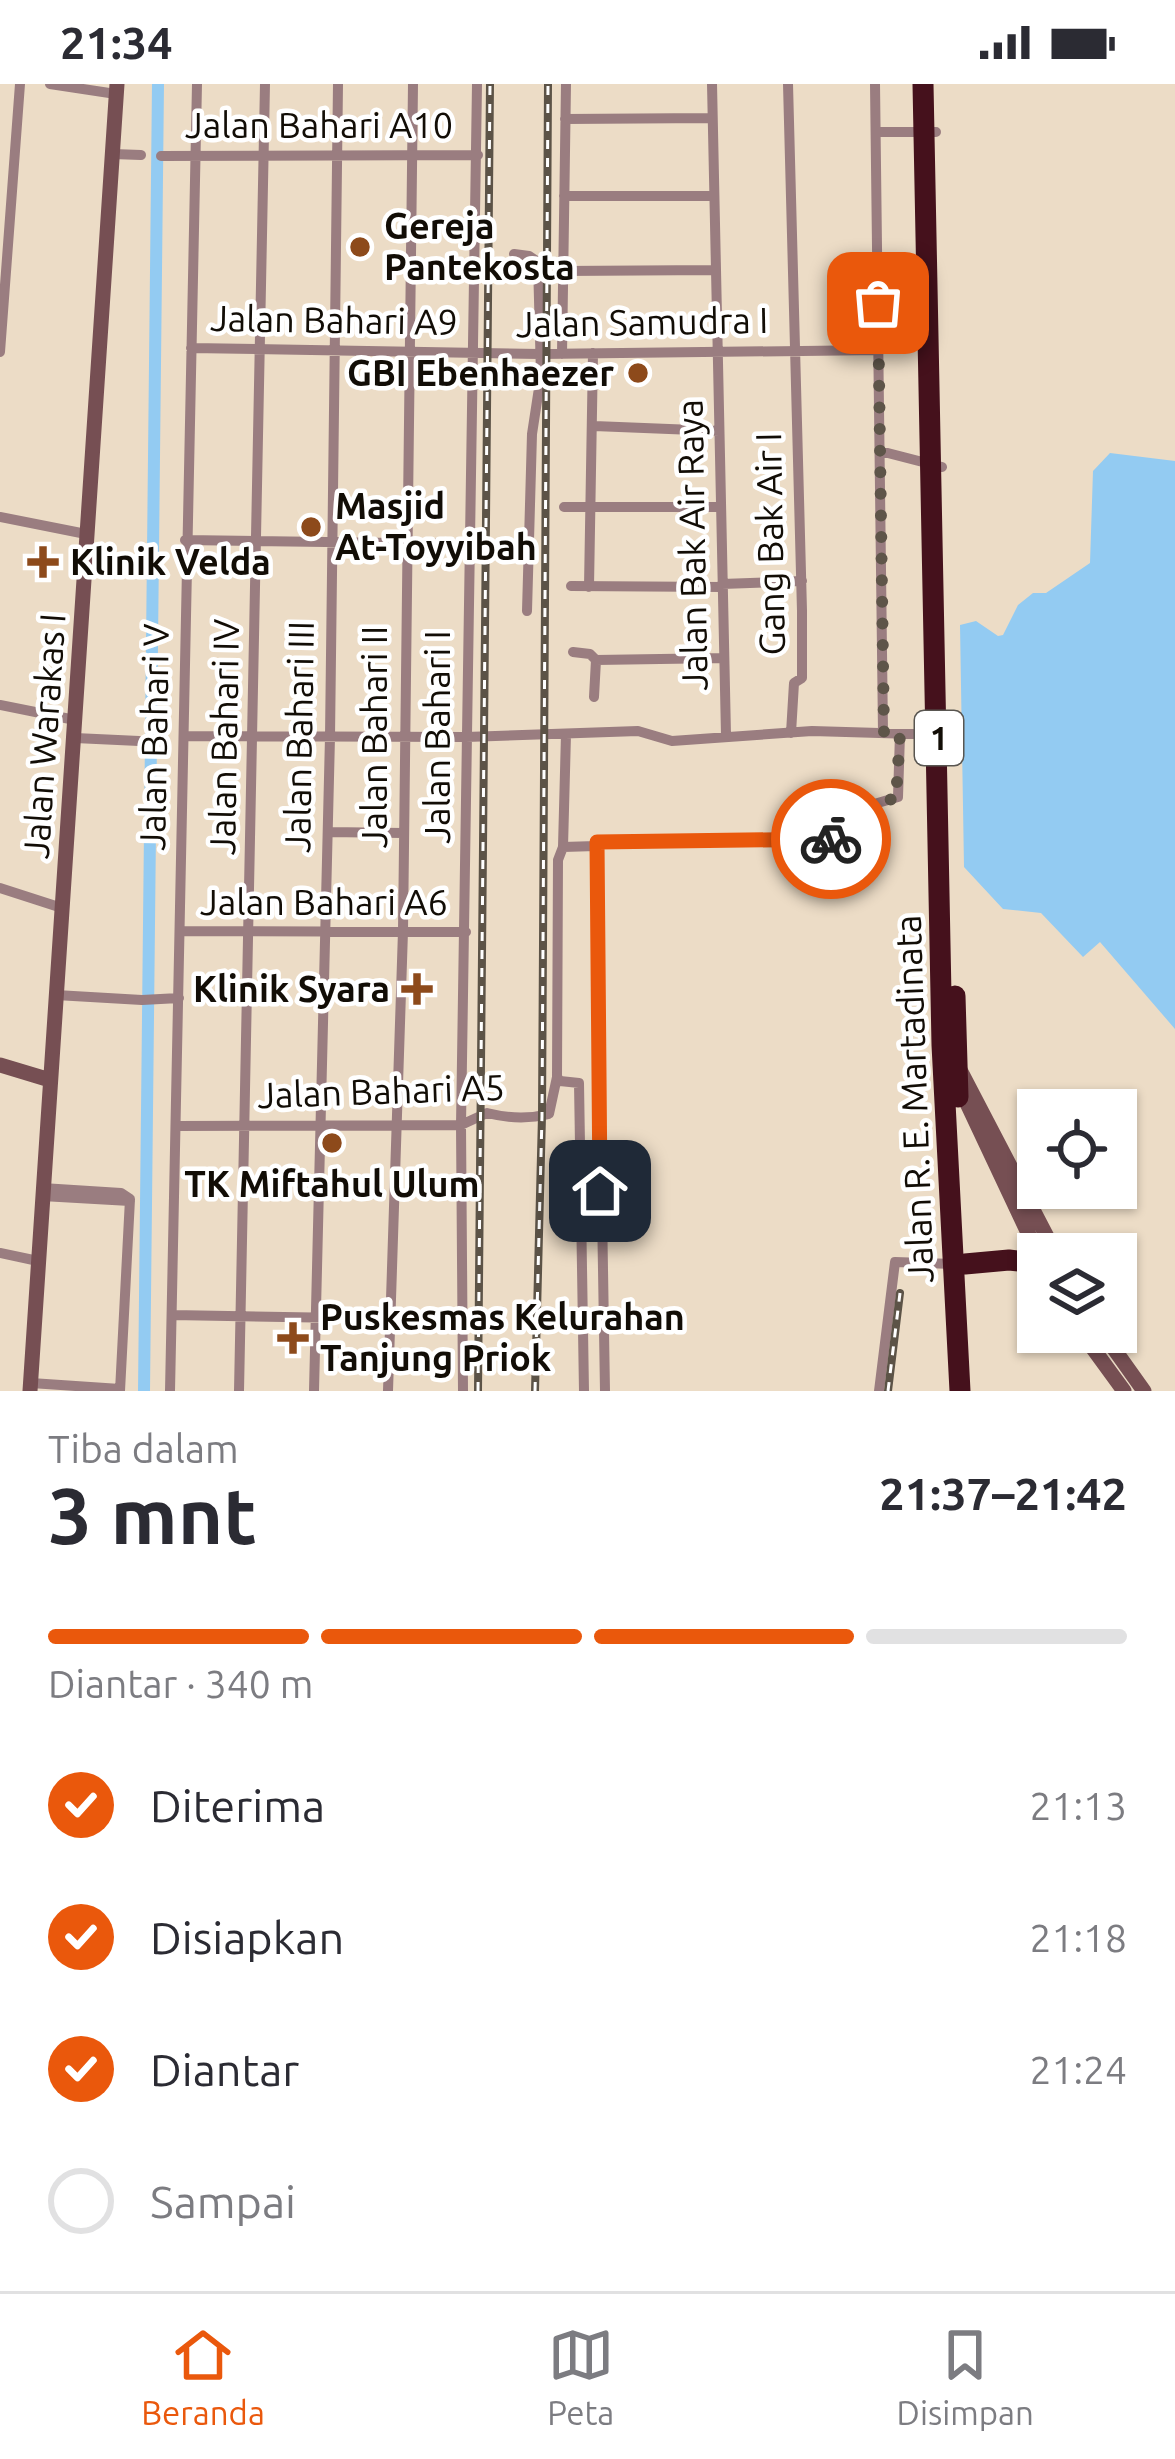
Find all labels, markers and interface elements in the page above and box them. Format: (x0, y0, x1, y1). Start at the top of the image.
text: 21:34 (60, 17, 173, 68)
street label: Jalan Bahari A10 (185, 104, 453, 145)
place label: Gereja Pantekosta (384, 205, 575, 287)
marker: Gereja Pantekosta (347, 234, 373, 260)
pin (827, 252, 929, 354)
icon: bag (845, 270, 911, 336)
street label: Jalan Bahari A9 (210, 297, 458, 342)
street label: Jalan Samudra I (515, 299, 769, 344)
place label: GBI Ebenhaezer (347, 352, 614, 393)
marker: GBI Ebenhaezer (625, 360, 651, 386)
street label: Jalan Bak Air Raya (668, 399, 715, 691)
street label: Gang Bak Air I (747, 432, 792, 656)
place label: Masjid At-Toyyibah (335, 485, 537, 567)
marker: Masjid At-Toyyibah (298, 514, 324, 540)
place label: Klinik Velda (70, 541, 271, 582)
marker: Klinik Velda (27, 546, 59, 578)
street label: Jalan Warakas I (14, 612, 73, 860)
street label: Jalan Bahari IV (201, 618, 246, 855)
street label: Jalan Bahari III (276, 621, 321, 853)
street label: Jalan Bahari V (131, 623, 176, 851)
street label: Jalan Bahari II (353, 626, 394, 848)
street label: Jalan Bahari I (416, 630, 457, 844)
road number: 1 (915, 711, 963, 765)
courier (771, 779, 891, 899)
icon: bike (798, 806, 864, 872)
street label: Jalan Bahari A6 (200, 881, 448, 922)
street label: Jalan R. E. Martadinata (887, 914, 940, 1284)
place label: Klinik Syara (193, 968, 390, 1009)
marker: Klinik Syara (401, 973, 433, 1005)
street label: Jalan Bahari A5 (256, 1066, 506, 1115)
map controls (1017, 1089, 1137, 1353)
button: locate (1017, 1089, 1137, 1209)
marker: TK Miftahul Ulum (319, 1130, 345, 1156)
pin (549, 1140, 651, 1242)
icon: home (567, 1158, 633, 1224)
place label: TK Miftahul Ulum (184, 1163, 480, 1204)
button: layers (1017, 1233, 1137, 1353)
place label: Puskesmas Kelurahan Tanjung Priok (320, 1296, 685, 1378)
marker: Puskesmas Kelurahan Tanjung Priok (277, 1322, 309, 1354)
text: Tiba dalam (48, 1427, 239, 1470)
text: 21:37–21:42 (879, 1468, 1127, 1519)
text: 3 mnt (48, 1471, 257, 1559)
text: Diantar · 340 m (48, 1662, 313, 1705)
icon: check (48, 1772, 114, 1838)
text: Diterima (150, 1780, 325, 1831)
text: 21:13 (1029, 1784, 1127, 1827)
icon: check (48, 1904, 114, 1970)
text: Disiapkan (150, 1912, 344, 1963)
text: 21:18 (1029, 1916, 1127, 1959)
icon: check (48, 2036, 114, 2102)
text: Diantar (150, 2044, 299, 2095)
text: 21:24 (1029, 2048, 1127, 2091)
text: Sampai (150, 2176, 296, 2227)
tab: Beranda (141, 2322, 265, 2431)
tab: Peta (547, 2322, 614, 2431)
tab: Disimpan (897, 2322, 1034, 2431)

